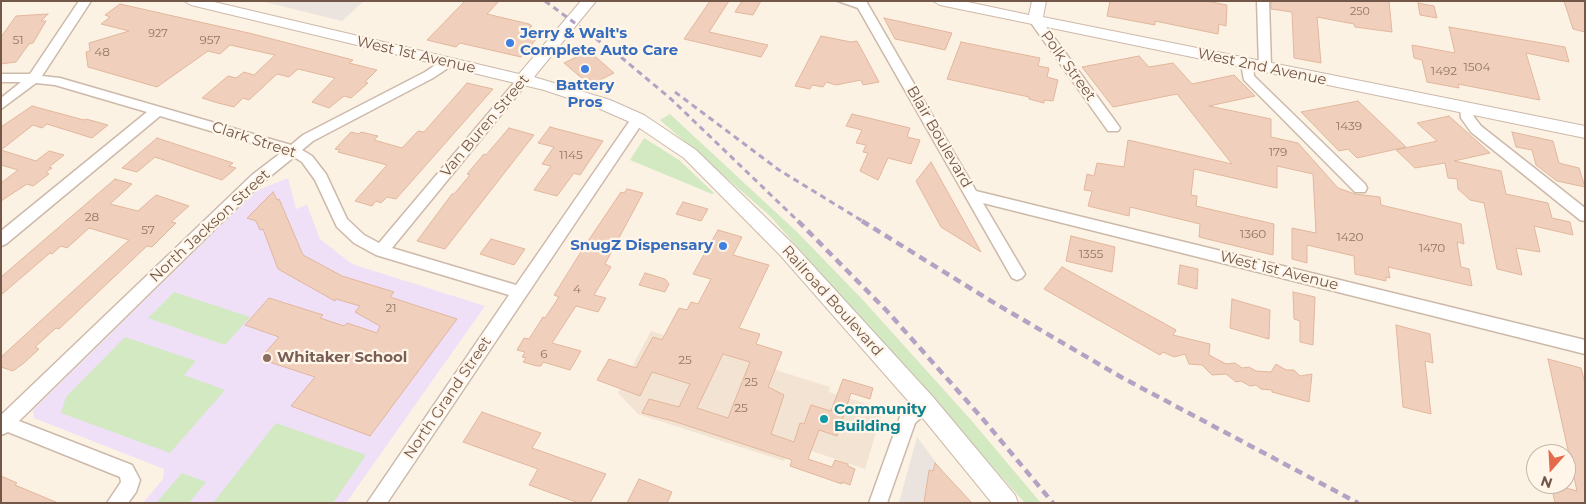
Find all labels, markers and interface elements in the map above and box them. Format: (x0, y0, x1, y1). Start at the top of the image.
house number: 250 (1350, 5, 1370, 19)
place label: Jerry & Walt's Complete Auto Care (520, 25, 678, 60)
house number: 927 (148, 27, 168, 41)
street label: Polk Street (1037, 27, 1099, 105)
house number: 51 (12, 33, 24, 47)
house number: 957 (199, 33, 221, 47)
street label: West 1st Avenue (355, 33, 477, 77)
marker: Jerry & Walt's Complete Auto Care (504, 37, 516, 49)
house number: 48 (94, 45, 110, 59)
street label: West 2nd Avenue (1196, 45, 1328, 89)
house number: 1504 (1464, 60, 1490, 74)
marker: Battery Pros (579, 63, 591, 75)
house number: 1492 (1431, 64, 1457, 78)
street label: Van Buren Street (437, 71, 533, 181)
place label: Battery Pros (556, 77, 614, 112)
street label: Blair Boulevard (903, 83, 975, 191)
street label: Clark Street (210, 118, 298, 162)
house number: 1439 (1336, 119, 1362, 133)
house number: 179 (1269, 145, 1287, 159)
house number: 1145 (559, 148, 583, 162)
street label: North Jackson Street (146, 166, 274, 286)
house number: 28 (85, 210, 99, 224)
house number: 57 (141, 223, 155, 237)
house number: 1360 (1240, 227, 1266, 241)
house number: 1420 (1337, 230, 1363, 244)
place label: SnugZ Dispensary (570, 237, 713, 255)
marker: SnugZ Dispensary (717, 240, 729, 252)
house number: 1470 (1419, 241, 1445, 255)
street label: Railroad Boulevard (778, 242, 886, 360)
house number: 1355 (1079, 247, 1103, 261)
street label: West 1st Avenue (1218, 248, 1340, 294)
house number: 4 (573, 282, 581, 296)
house number: 21 (385, 301, 397, 315)
street label: North Grand Street (400, 334, 496, 462)
house number: 6 (540, 347, 548, 361)
place label: Whitaker School (277, 349, 407, 367)
marker: Whitaker School (261, 352, 273, 364)
house number: 25 (678, 353, 692, 367)
house number: 25 (744, 375, 758, 389)
house number: 25 (734, 401, 748, 415)
place label: Community Building (834, 401, 926, 436)
marker: Community Building (818, 413, 830, 425)
north arrow (1526, 444, 1576, 494)
text: N (1538, 472, 1555, 493)

